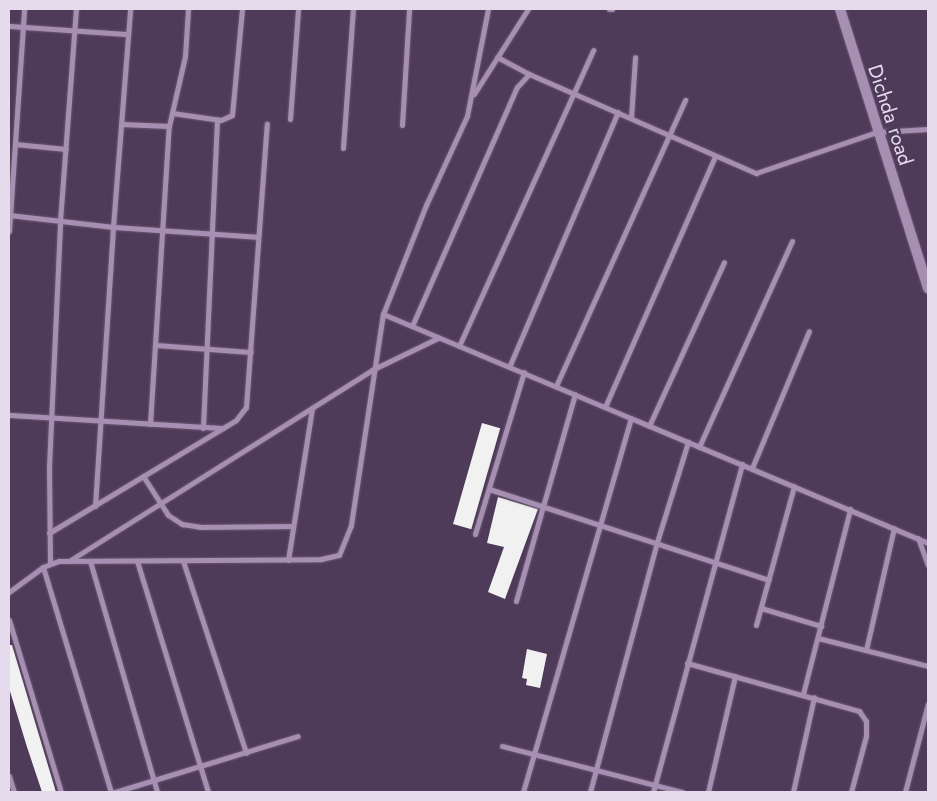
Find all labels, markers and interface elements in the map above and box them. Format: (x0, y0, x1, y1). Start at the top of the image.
street label: Dichda road (862, 62, 918, 168)

